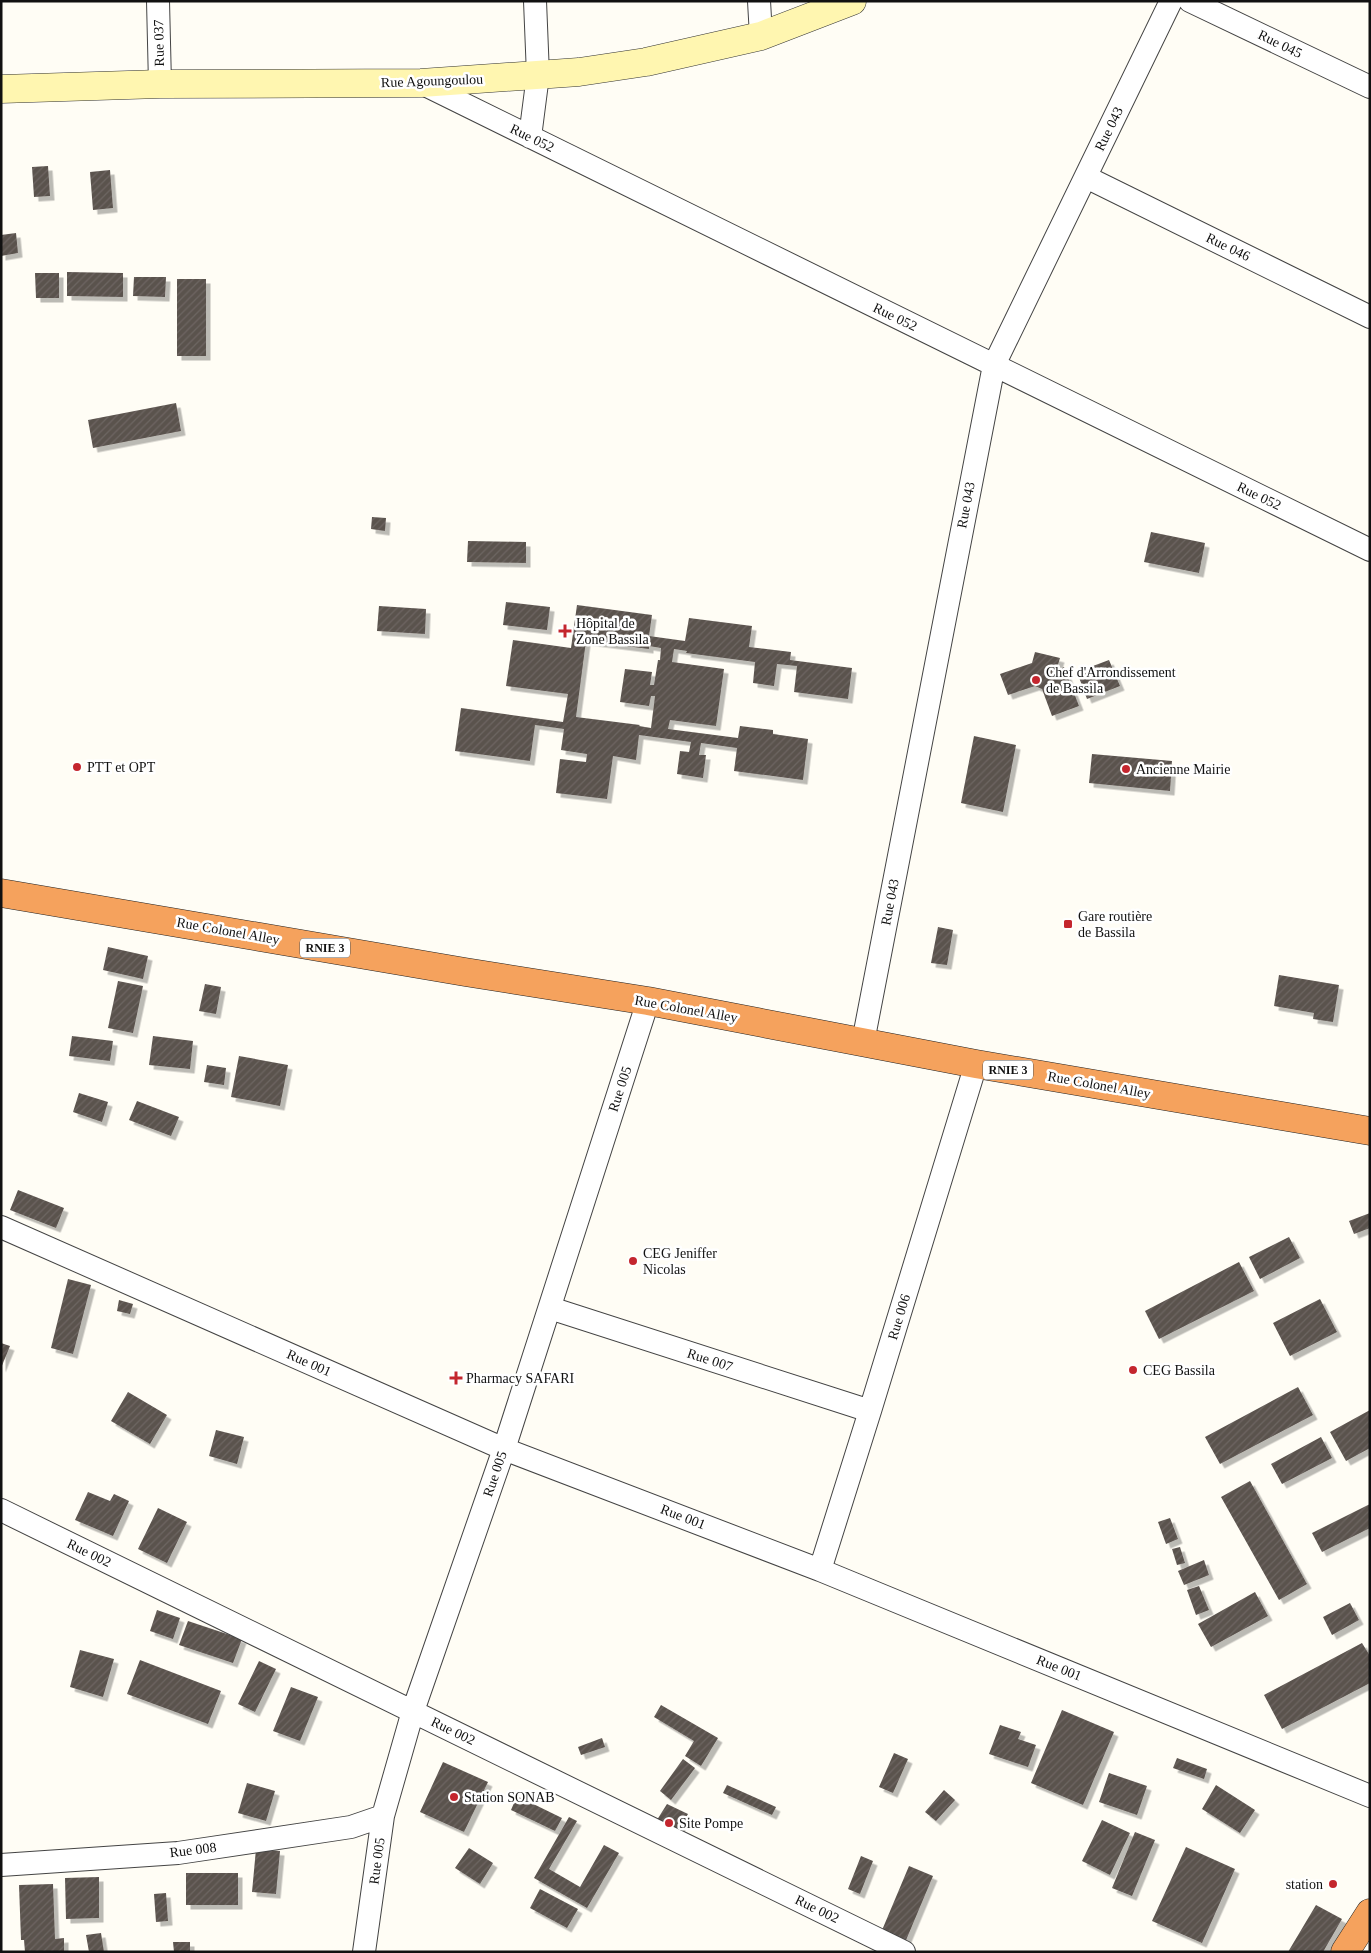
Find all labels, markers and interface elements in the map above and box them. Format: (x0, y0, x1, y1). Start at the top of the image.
street label: Rue 037 (151, 19, 167, 67)
street label: Rue 045 (1256, 27, 1304, 61)
street label: Rue Agoungoulou (381, 72, 483, 90)
street label: Rue 043 (1092, 105, 1126, 153)
street label: Rue 052 (508, 121, 556, 155)
street label: Rue 046 (1204, 230, 1252, 264)
street label: Rue 052 (871, 300, 919, 334)
street label: Rue 052 (1235, 479, 1283, 513)
street label: Rue 043 (954, 480, 978, 530)
place label: Hôpital de Zone Bassila (576, 616, 649, 647)
marker: Hôpital de Zone Bassila (558, 624, 572, 638)
place label: Chef d'Arrondissement de Bassila (1046, 665, 1176, 696)
marker: Chef d'Arrondissement de Bassila (1030, 674, 1042, 686)
place label: PTT et OPT (87, 760, 156, 775)
marker: PTT et OPT (71, 761, 83, 773)
place label: Ancienne Mairie (1136, 762, 1230, 777)
marker: Ancienne Mairie (1120, 763, 1132, 775)
street label: Rue 043 (878, 877, 902, 927)
place label: Gare routière de Bassila (1078, 909, 1152, 940)
street label: Rue Colonel Alley (175, 915, 281, 947)
marker: Gare routière de Bassila (1062, 918, 1074, 930)
road number: RNIE 3 (300, 938, 350, 958)
street label: Rue Colonel Alley (633, 993, 739, 1025)
road number: RNIE 3 (983, 1060, 1033, 1080)
street label: Rue 005 (606, 1064, 634, 1114)
street label: Rue Colonel Alley (1046, 1069, 1152, 1101)
place label: CEG Jeniffer Nicolas (643, 1246, 717, 1277)
marker: CEG Jeniffer Nicolas (627, 1255, 639, 1267)
street label: Rue 006 (885, 1292, 913, 1342)
street label: Rue 007 (685, 1346, 735, 1374)
street label: Rue 001 (284, 1347, 334, 1379)
place label: CEG Bassila (1143, 1363, 1216, 1378)
marker: CEG Bassila (1127, 1364, 1139, 1376)
place label: Pharmacy SAFARI (466, 1371, 575, 1386)
marker: Pharmacy SAFARI (450, 1372, 462, 1384)
street label: Rue 005 (480, 1449, 510, 1499)
street label: Rue 001 (658, 1502, 708, 1532)
street label: Rue 002 (65, 1536, 113, 1570)
street label: Rue 001 (1034, 1652, 1084, 1684)
street label: Rue 002 (429, 1714, 477, 1748)
place label: Station SONAB (464, 1790, 555, 1805)
marker: Station SONAB (448, 1791, 460, 1803)
place label: Site Pompe (679, 1816, 743, 1831)
marker: Site Pompe (663, 1817, 675, 1829)
street label: Rue 005 (366, 1837, 388, 1885)
street label: Rue 008 (169, 1840, 217, 1860)
place label: station (1286, 1877, 1323, 1892)
marker: station (1327, 1878, 1339, 1890)
street label: Rue 002 (793, 1892, 841, 1926)

